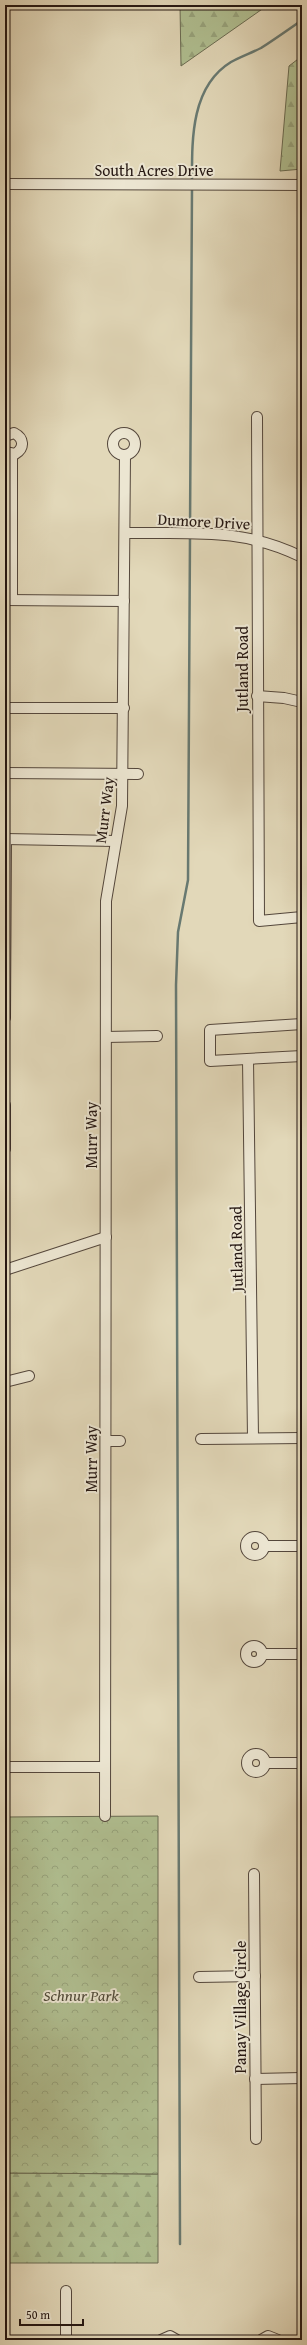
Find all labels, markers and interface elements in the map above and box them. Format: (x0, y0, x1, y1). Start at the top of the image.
street label: South Acres Drive (94, 158, 214, 182)
street label: Dumore Drive (157, 507, 251, 535)
street label: Jutland Road (230, 626, 254, 714)
street label: Murr Way (88, 775, 120, 845)
street label: Murr Way (79, 1101, 103, 1169)
street label: Jutland Road (223, 1205, 249, 1294)
street label: Murr Way (79, 1425, 103, 1493)
street label: Panay Village Circle (228, 1940, 252, 2074)
park label: Schnur Park (43, 1983, 119, 2007)
scale bar (20, 2301, 83, 2327)
text: 50 m (26, 2306, 50, 2323)

